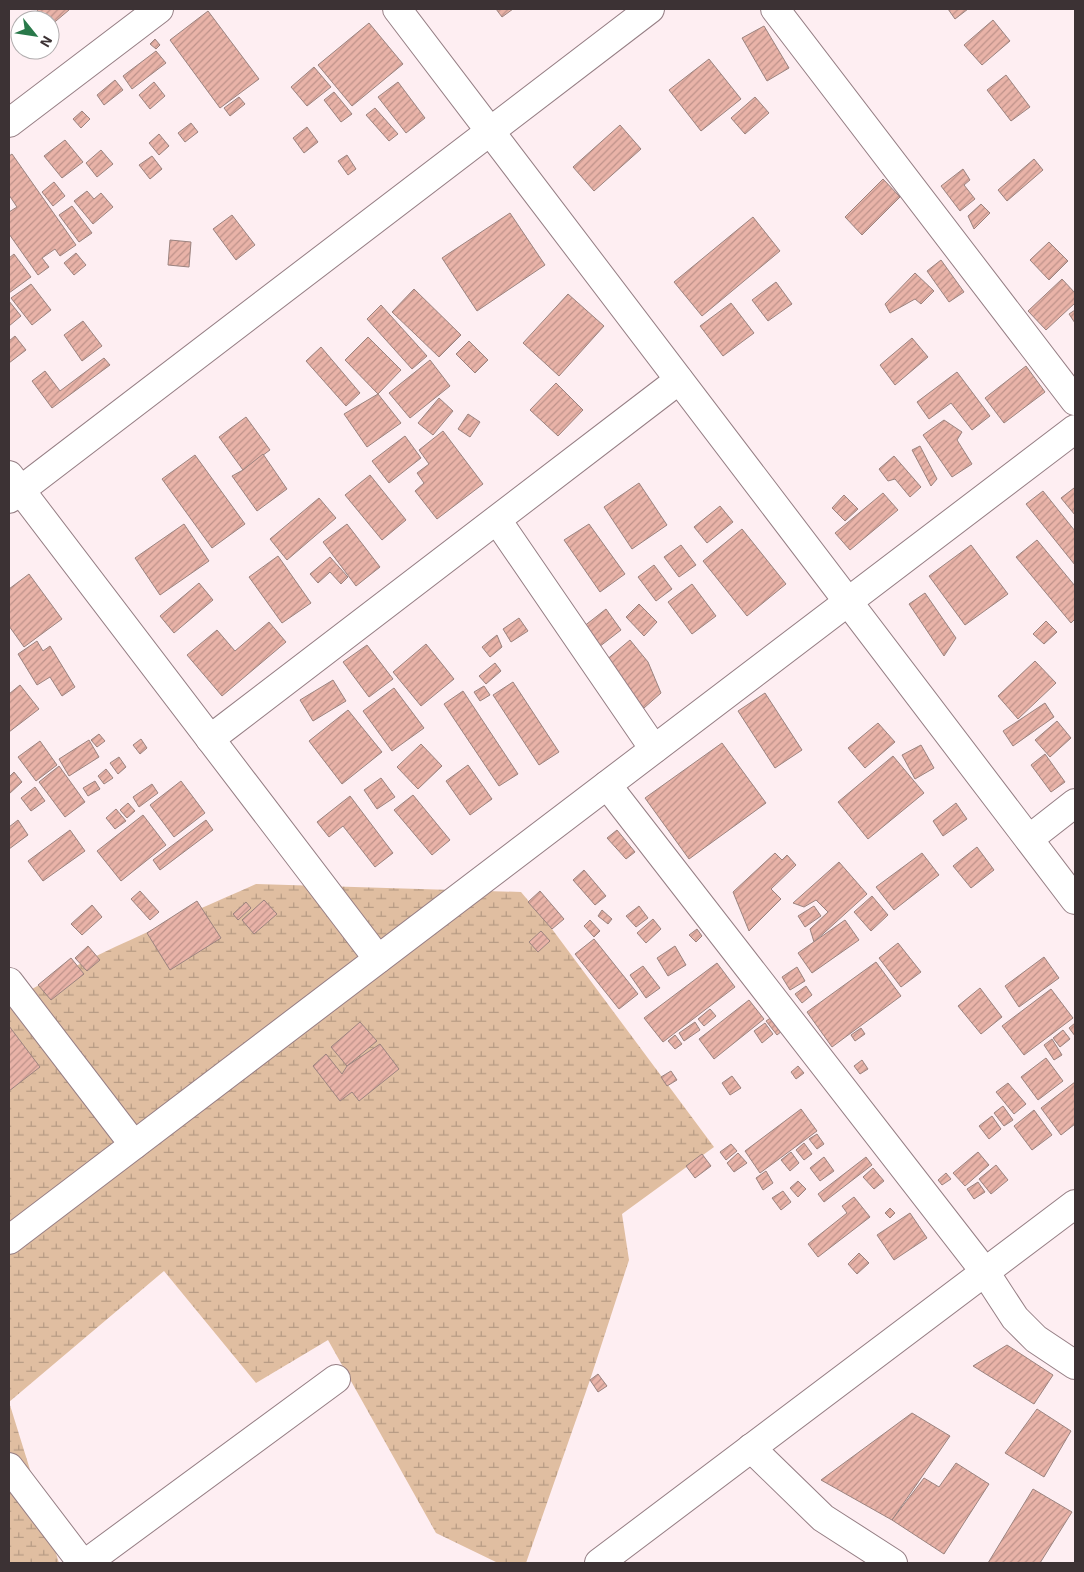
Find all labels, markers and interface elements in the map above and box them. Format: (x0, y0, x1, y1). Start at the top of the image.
north arrow (10, 10, 60, 60)
text: N (37, 33, 57, 50)

